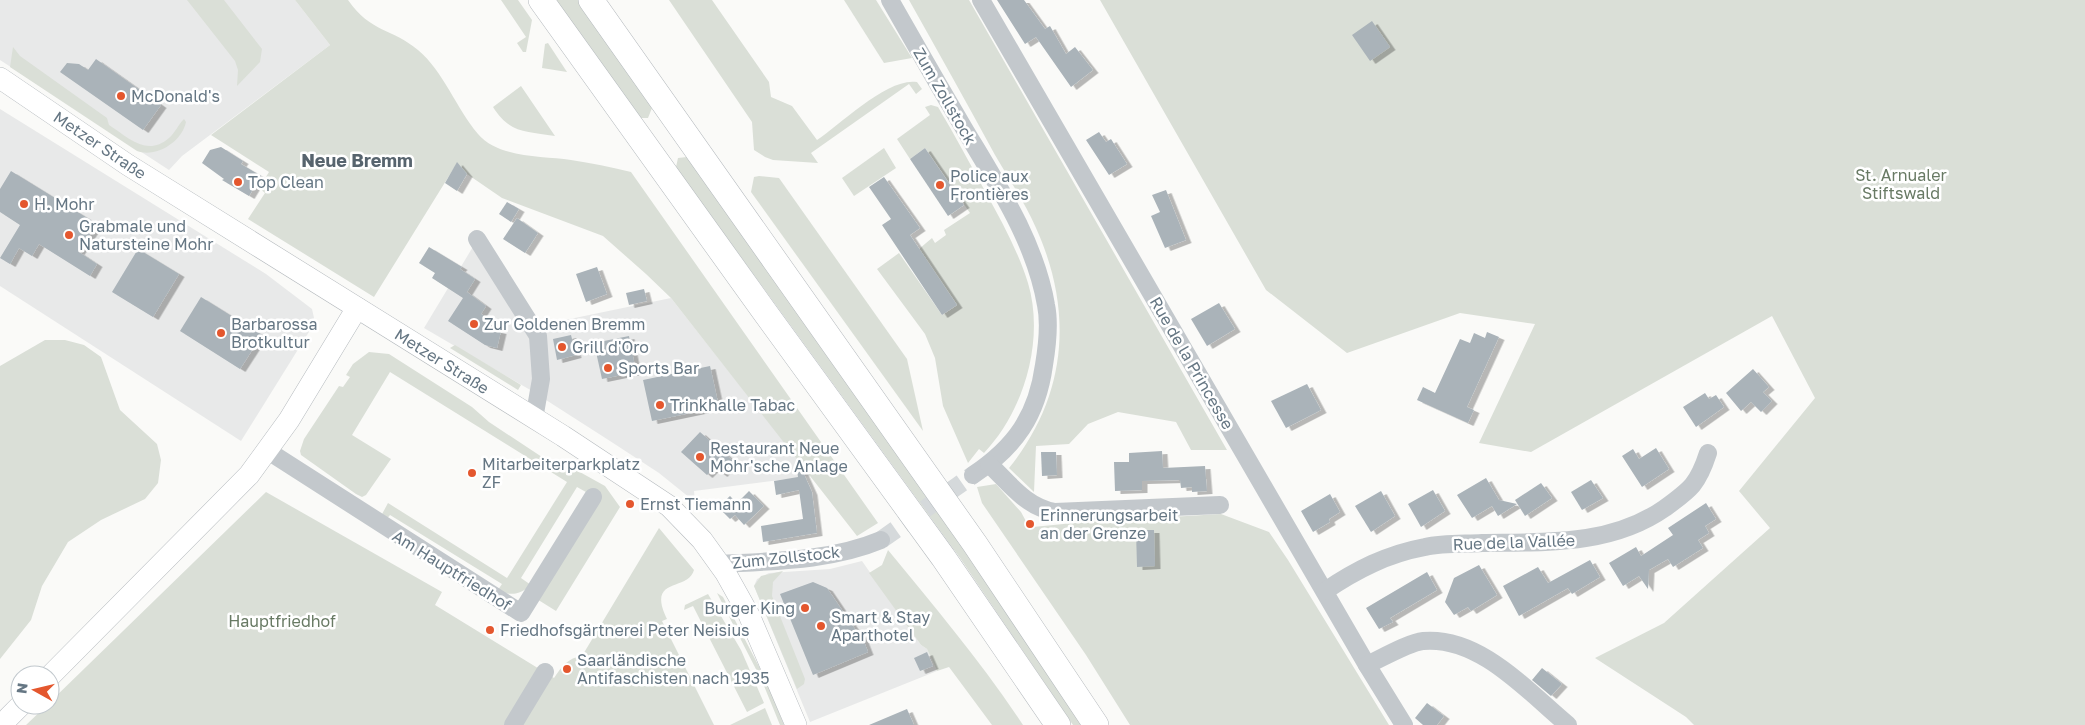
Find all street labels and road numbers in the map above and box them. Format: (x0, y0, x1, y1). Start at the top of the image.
street label: Zum Zollstock (909, 44, 981, 148)
street label: Metzer Straße (50, 107, 150, 183)
street label: Rue de la Princesse (1146, 293, 1238, 433)
street label: Metzer Straße (391, 324, 493, 398)
street label: Am Hauptfriedhof (389, 525, 515, 615)
street label: Rue de la Vallée (1453, 530, 1575, 554)
street label: Zum Zollstock (731, 541, 841, 573)

